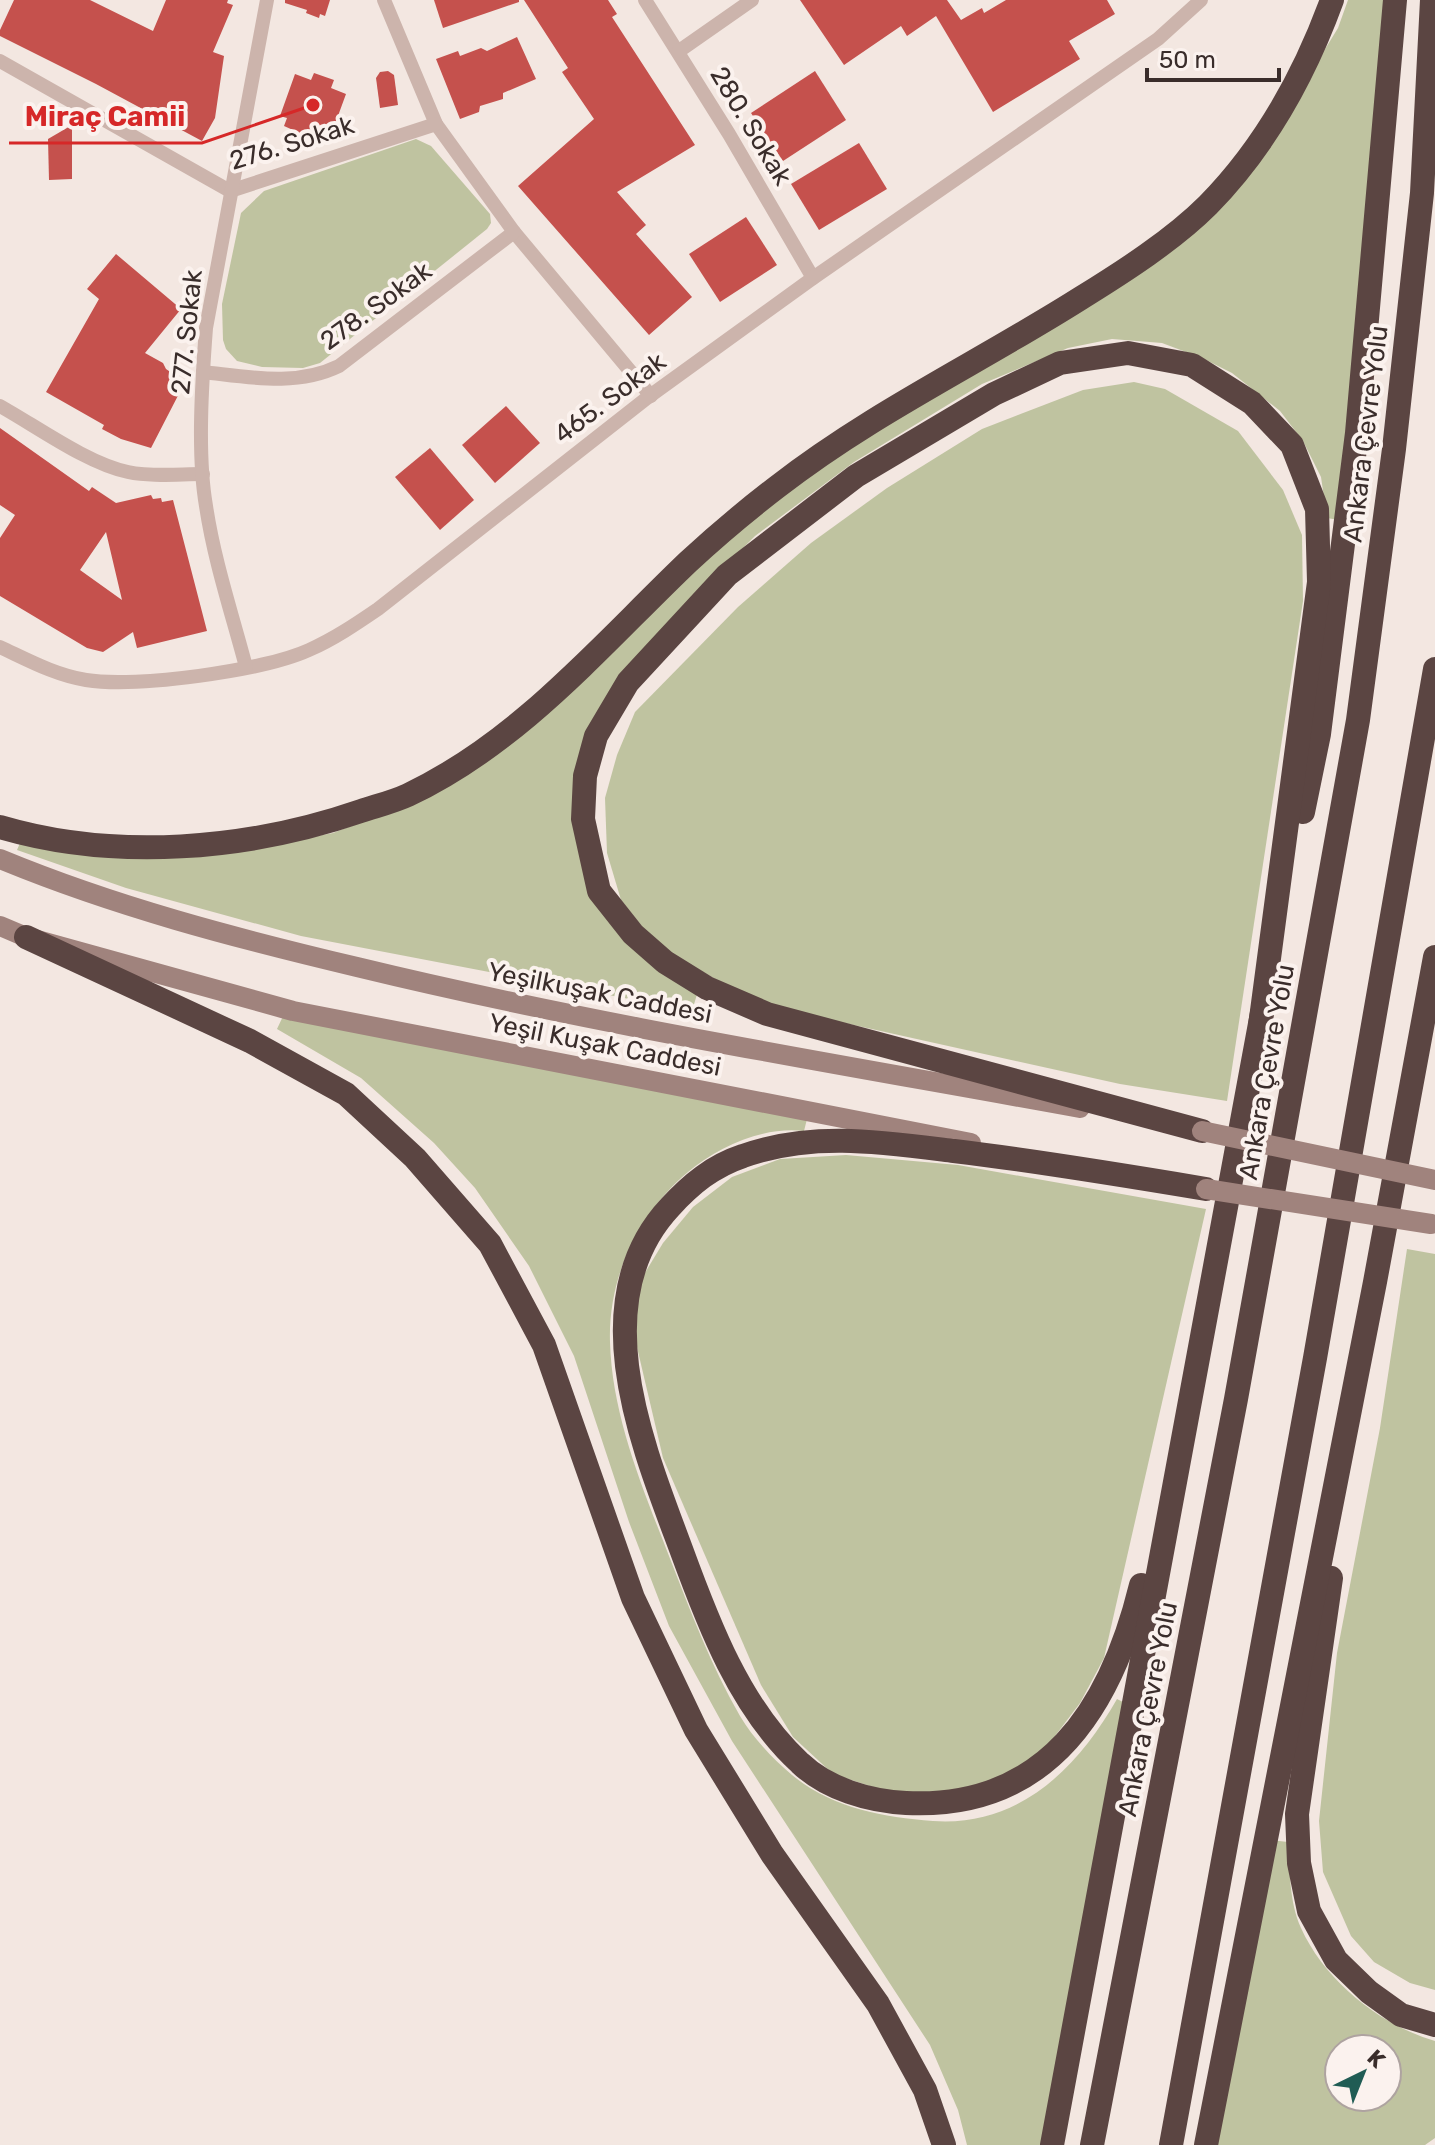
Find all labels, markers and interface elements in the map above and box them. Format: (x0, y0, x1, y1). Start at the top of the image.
scale bar (1147, 32, 1279, 82)
text: 50 m (1159, 46, 1216, 74)
street label: 280. Sokak (704, 61, 799, 191)
callout: Miraç Camii (9, 91, 202, 143)
text: Miraç Camii (25, 100, 185, 133)
street label: 276. Sokak (226, 109, 358, 177)
street label: 278. Sokak (314, 255, 438, 357)
street label: 277. Sokak (165, 268, 209, 396)
street label: Ankara Çevre Yolu (1337, 324, 1395, 544)
street label: 465. Sokak (548, 346, 672, 450)
street label: Yeşilkuşak Caddesi (485, 956, 715, 1030)
street label: Ankara Çevre Yolu (1233, 962, 1301, 1182)
street label: Yeşil Kuşak Caddesi (486, 1007, 724, 1083)
street label: Ankara Çevre Yolu (1112, 1599, 1184, 1819)
north arrow (1323, 2033, 1403, 2113)
text: K (1362, 2044, 1391, 2074)

